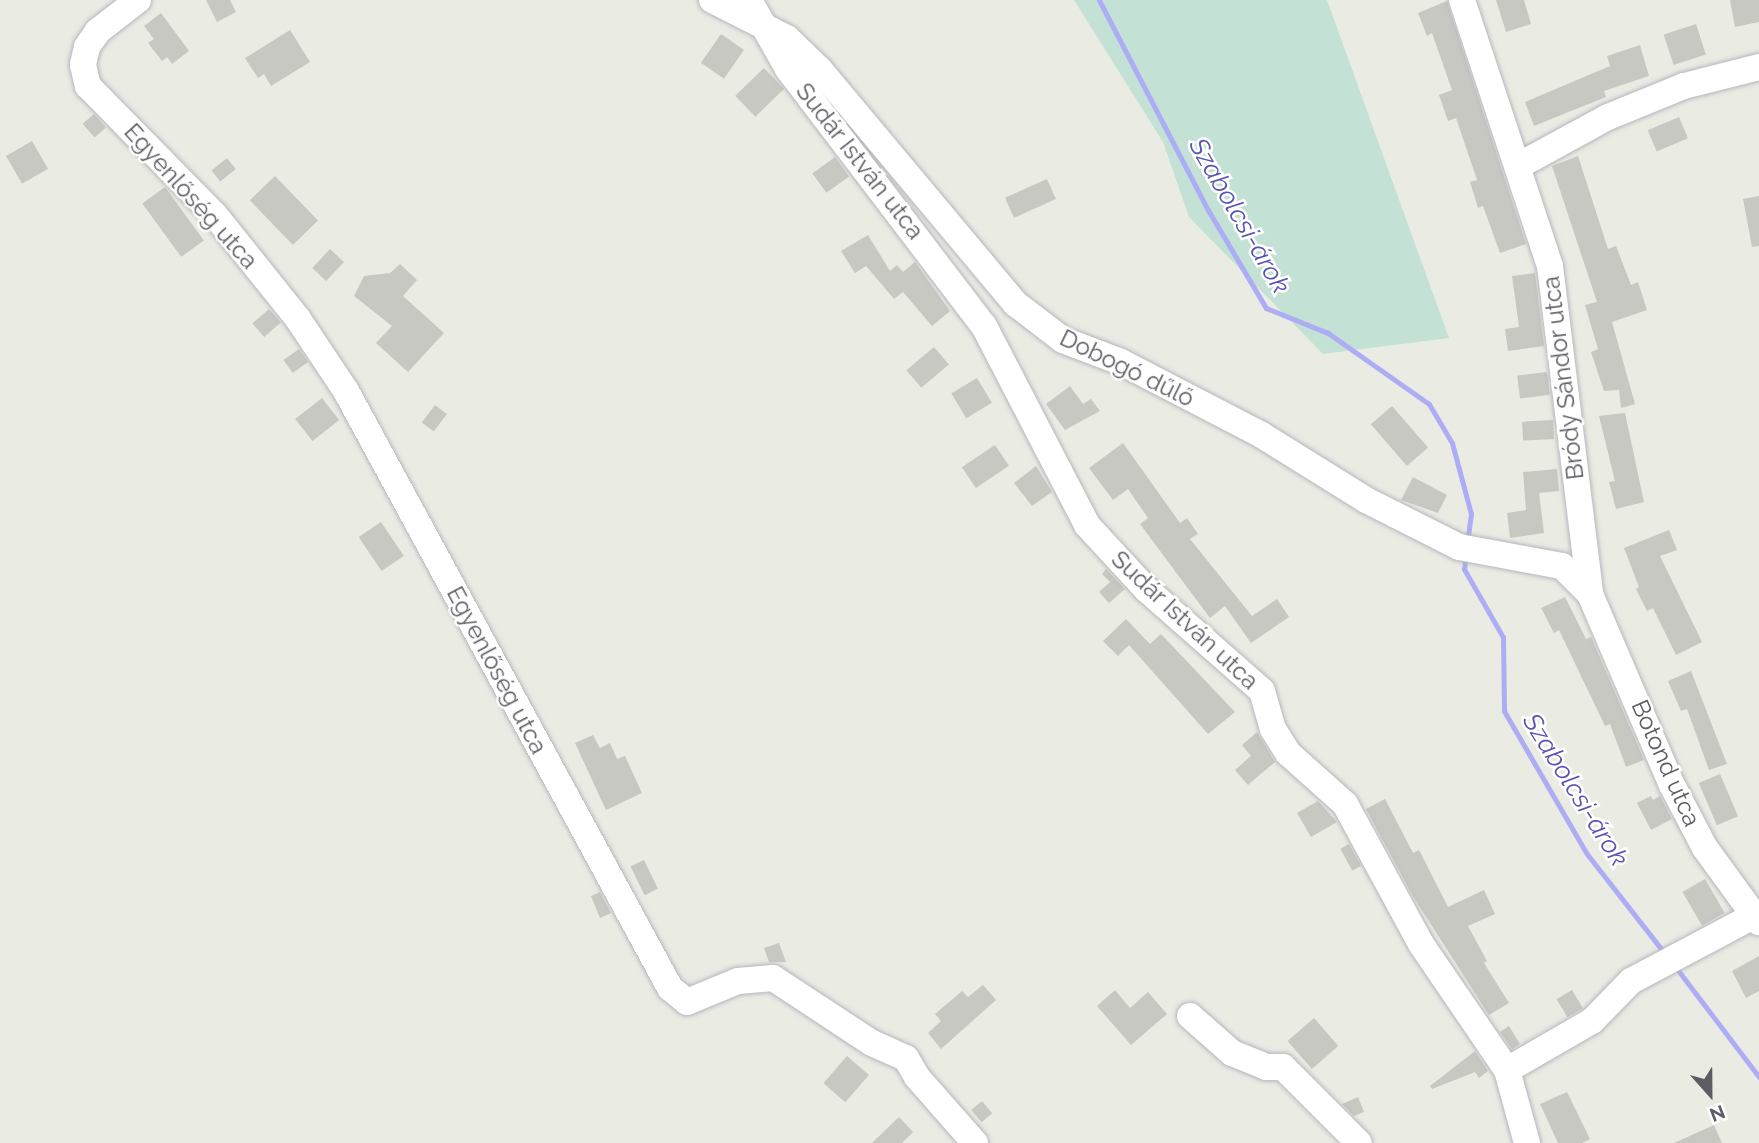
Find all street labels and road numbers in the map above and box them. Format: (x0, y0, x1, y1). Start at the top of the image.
street label: Sudár István utca (790, 77, 930, 245)
street label: Egyenlőség utca (118, 117, 264, 275)
street label: Bródy Sándor utca (1536, 274, 1590, 482)
street label: Dobogó dűlő (1055, 323, 1199, 413)
street label: Sudár István utca (1105, 544, 1265, 696)
street label: Egyenlőség utca (441, 581, 553, 759)
street label: Botond utca (1625, 695, 1707, 831)

